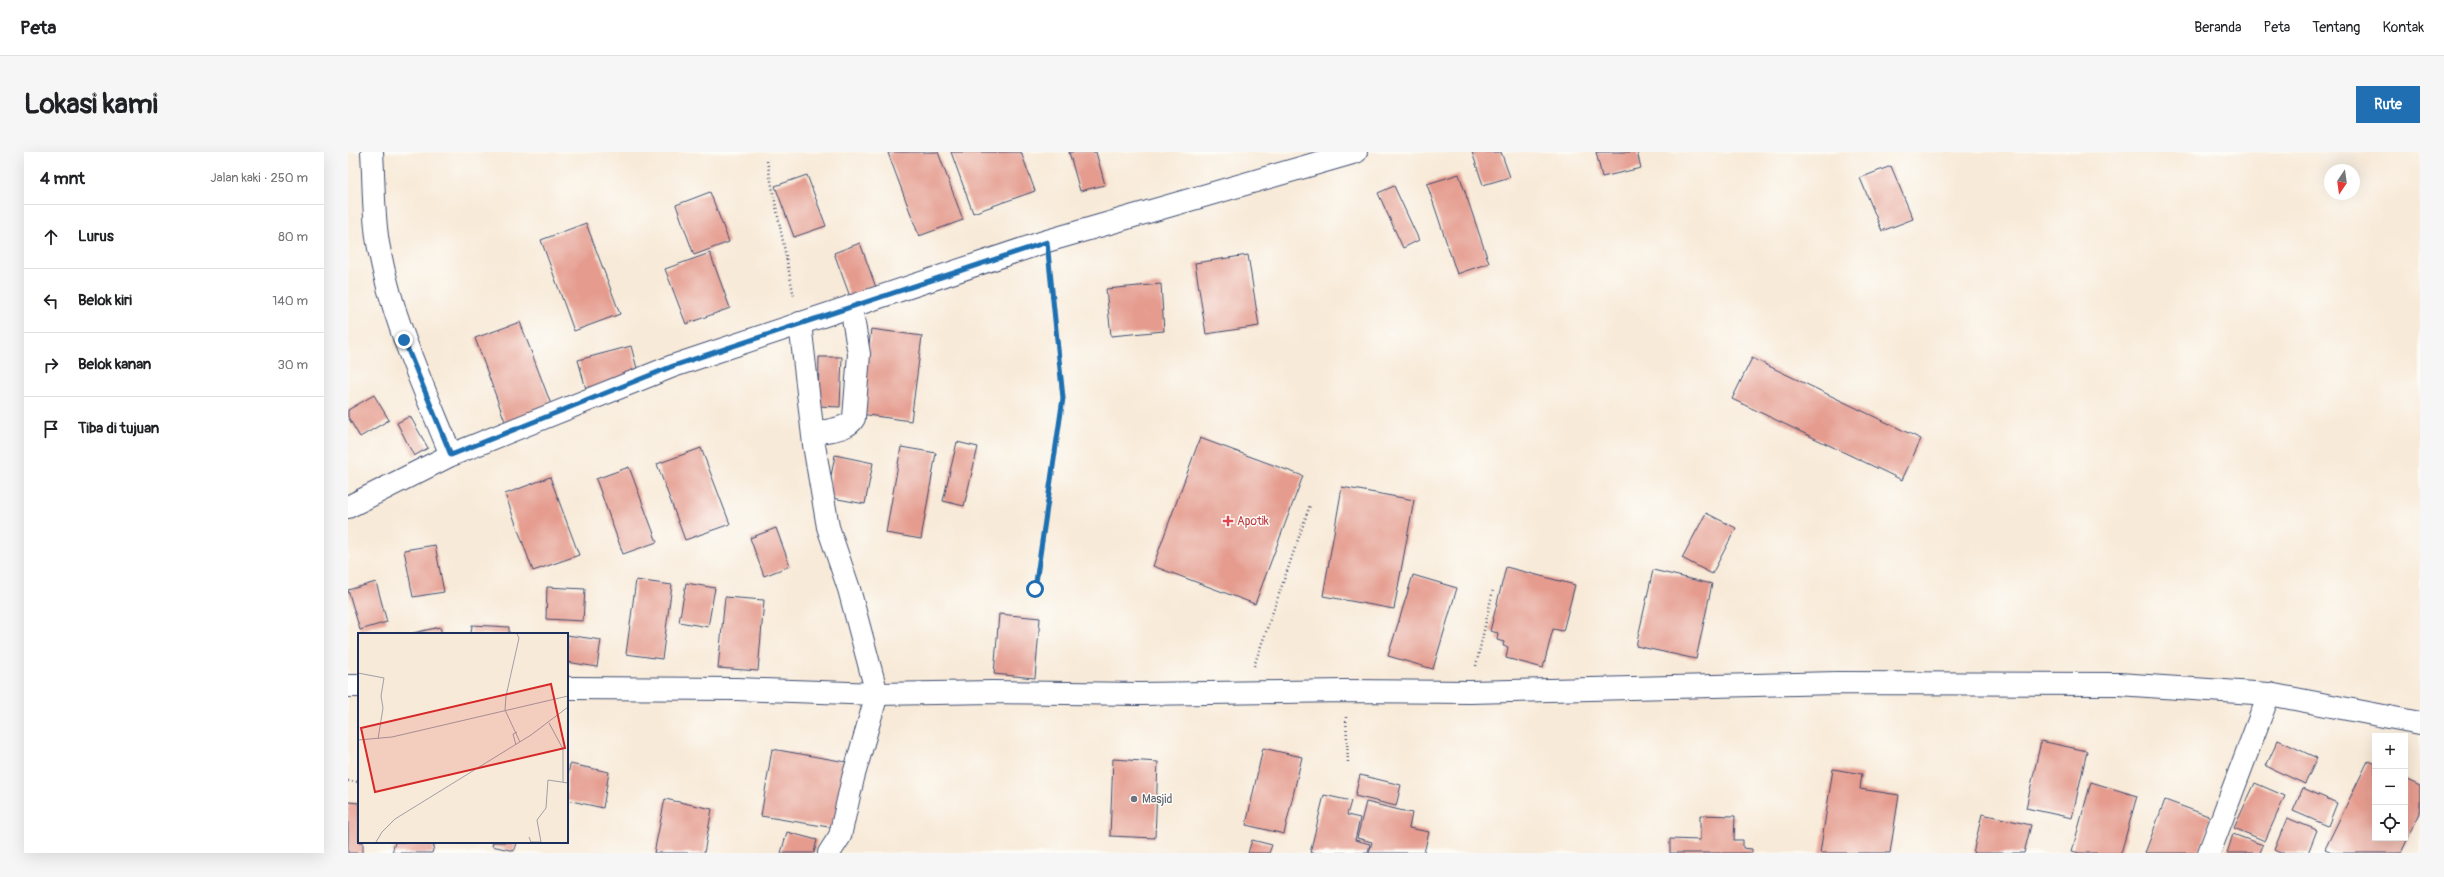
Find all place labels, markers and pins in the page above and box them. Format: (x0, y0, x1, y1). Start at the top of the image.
place label: Apotik (1237, 514, 1269, 529)
marker: Apotik (1222, 515, 1234, 527)
place label: Masjid (1142, 792, 1172, 807)
marker: Masjid (1129, 794, 1139, 804)

